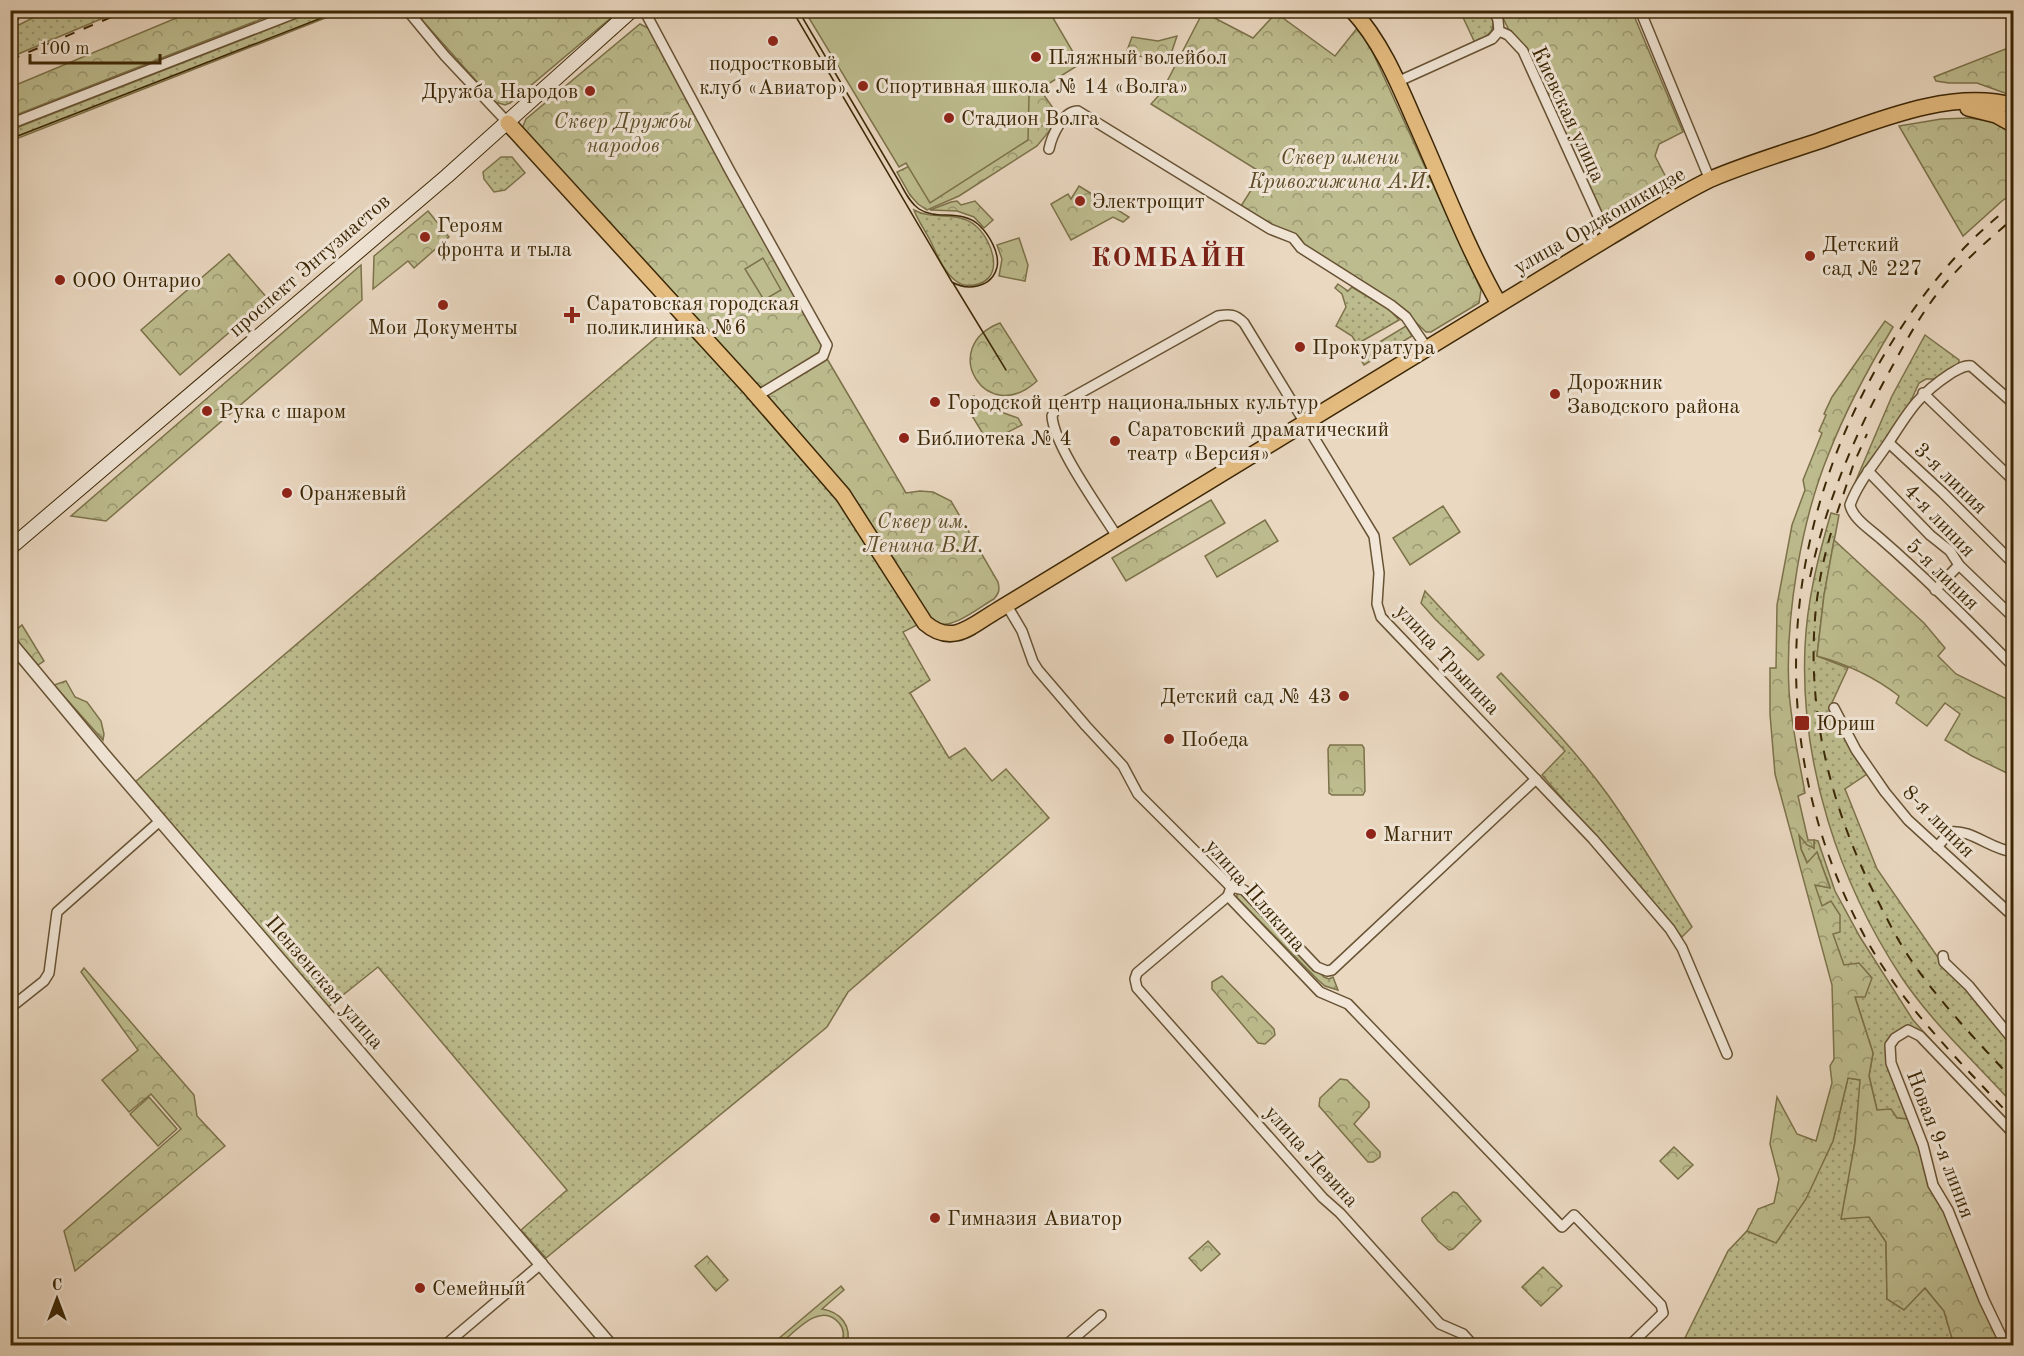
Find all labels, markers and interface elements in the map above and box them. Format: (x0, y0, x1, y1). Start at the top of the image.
scale bar (30, 27, 160, 65)
marker: подростковый клуб «Авиатор» (766, 34, 780, 48)
text: 100 m (39, 40, 90, 58)
street label: Киевская улица (1527, 44, 1608, 186)
place label: Пляжный волейбол (1048, 48, 1227, 69)
marker: Пляжный волейбол (1029, 50, 1043, 64)
place label: подростковый клуб «Авиатор» (699, 54, 847, 99)
place label: Спортивная школа № 14 «Волга» (875, 77, 1189, 98)
marker: Спортивная школа № 14 «Волга» (856, 79, 870, 93)
place label: Дружба Народов (421, 82, 578, 103)
marker: Дружба Народов (583, 84, 597, 98)
place label: Стадион Волга (961, 109, 1099, 130)
marker: Стадион Волга (942, 111, 956, 125)
park label: Сквер Дружбы народов (553, 112, 693, 157)
park label: Сквер имени Кривохижина А.И. (1248, 148, 1431, 193)
street label: улица Орджоникидзе (1510, 164, 1689, 279)
street label: проспект Энтузиастов (225, 191, 395, 342)
place label: Электрощит (1092, 192, 1205, 213)
marker: Электрощит (1073, 194, 1087, 208)
place label: Героям фронта и тыла (437, 216, 572, 261)
marker: Героям фронта и тыла (418, 230, 432, 244)
place label: Детский сад № 227 (1822, 235, 1923, 280)
district label: КОМБАЙН (1091, 240, 1247, 272)
marker: Детский сад № 227 (1803, 249, 1817, 263)
place label: ООО Онтарио (72, 271, 201, 292)
marker: ООО Онтарио (53, 273, 67, 287)
place label: Саратовская городская поликлиника №6 (586, 294, 800, 339)
marker: Мои Документы (436, 298, 450, 312)
marker: Саратовская городская поликлиника №6 (563, 306, 581, 324)
place label: Мои Документы (368, 318, 518, 339)
place label: Прокуратура (1312, 338, 1435, 359)
marker: Прокуратура (1293, 340, 1307, 354)
place label: Дорожник Заводского района (1567, 373, 1740, 418)
marker: Дорожник Заводского района (1548, 387, 1562, 401)
place label: Городской центр национальных культур (947, 393, 1318, 414)
marker: Городской центр национальных культур (928, 395, 942, 409)
place label: Рука с шаром (219, 402, 346, 423)
marker: Рука с шаром (200, 404, 214, 418)
place label: Саратовский драматический театр «Версия» (1127, 420, 1389, 465)
place label: Библиотека № 4 (916, 429, 1072, 450)
marker: Библиотека № 4 (897, 431, 911, 445)
marker: Саратовский драматический театр «Версия» (1108, 434, 1122, 448)
street label: 3-я линия (1909, 439, 1991, 519)
street label: 4-я линия (1899, 481, 1979, 562)
place label: Оранжевый (299, 484, 406, 505)
marker: Оранжевый (280, 486, 294, 500)
park label: Сквер им. Ленина В.И. (863, 512, 983, 557)
street label: 5-я линия (1901, 535, 1983, 615)
street label: улица Трынина (1390, 601, 1503, 719)
place label: Детский сад № 43 (1160, 687, 1332, 708)
marker: Детский сад № 43 (1337, 689, 1351, 703)
marker: Юриш (1793, 714, 1811, 732)
place label: Юриш (1816, 714, 1875, 735)
place label: Победа (1181, 730, 1249, 751)
marker: Победа (1162, 732, 1176, 746)
street label: 8-я линия (1898, 782, 1978, 862)
place label: Магнит (1383, 825, 1453, 846)
marker: Магнит (1364, 827, 1378, 841)
street label: улица Плякина (1201, 836, 1309, 956)
street label: Пензенская улица (261, 912, 387, 1053)
street label: Новая 9-я линия (1902, 1068, 1977, 1221)
street label: улица Левина (1260, 1102, 1362, 1212)
place label: Гимназия Авиатор (947, 1209, 1122, 1230)
marker: Гимназия Авиатор (928, 1211, 942, 1225)
north arrow (27, 1269, 87, 1329)
text: С (52, 1278, 62, 1294)
place label: Семейный (432, 1279, 525, 1300)
marker: Семейный (413, 1281, 427, 1295)

